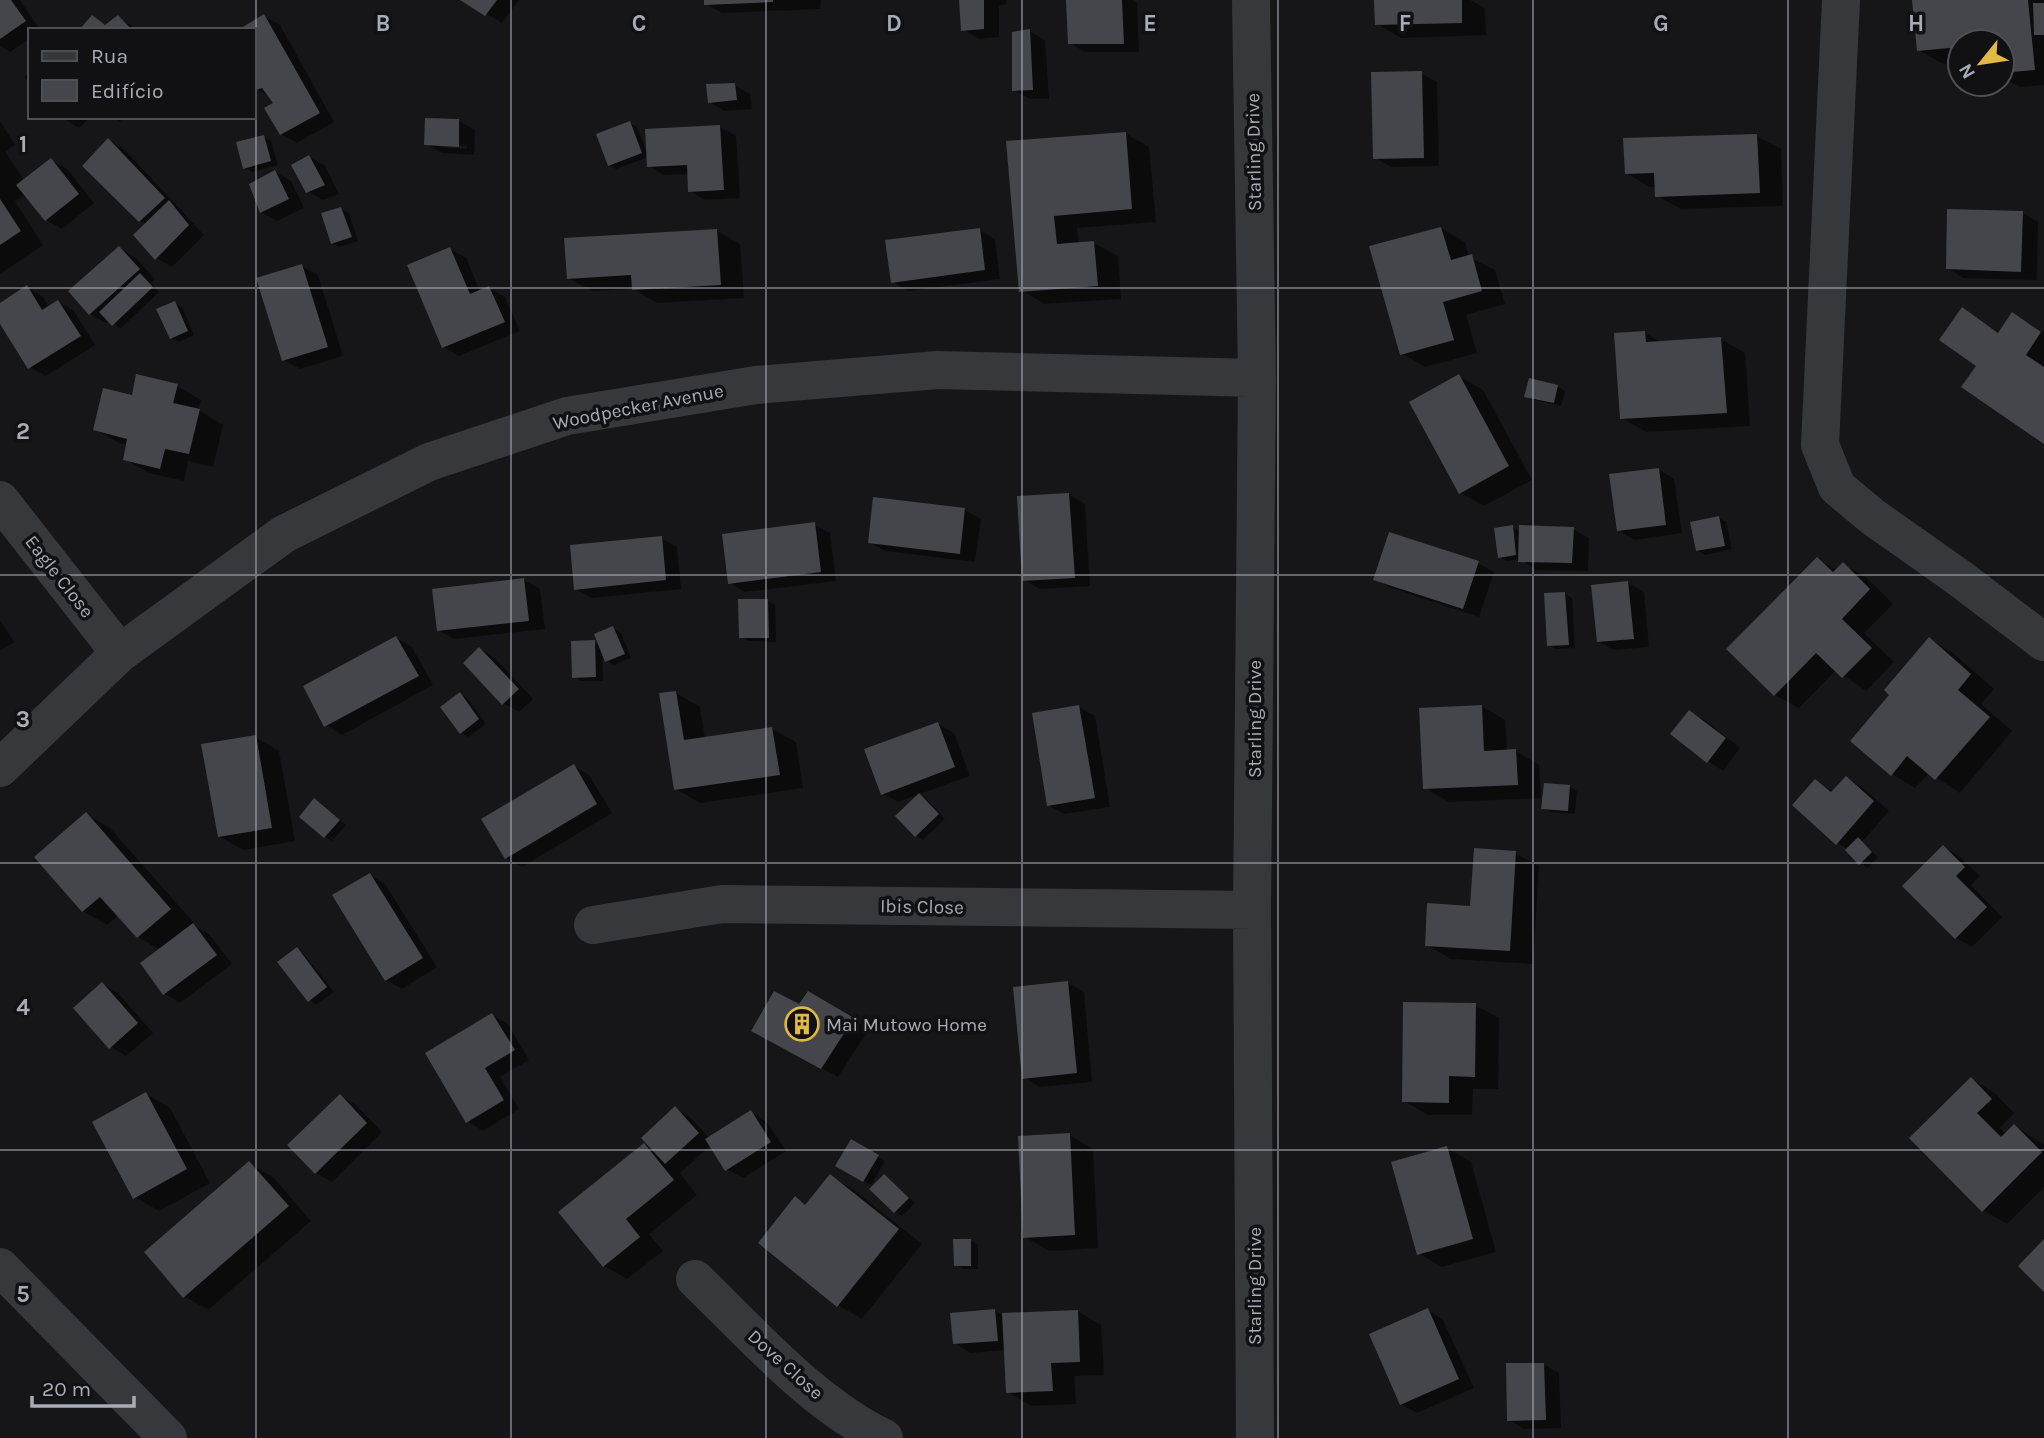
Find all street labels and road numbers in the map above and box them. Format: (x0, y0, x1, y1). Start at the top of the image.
street label: Starling Drive (1242, 93, 1266, 211)
street label: Woodpecker Avenue (551, 380, 725, 434)
street label: Eagle Close (20, 531, 98, 622)
street label: Starling Drive (1244, 660, 1266, 778)
street label: Ibis Close (880, 895, 964, 919)
street label: Starling Drive (1244, 1227, 1266, 1345)
street label: Dove Close (743, 1325, 828, 1404)

